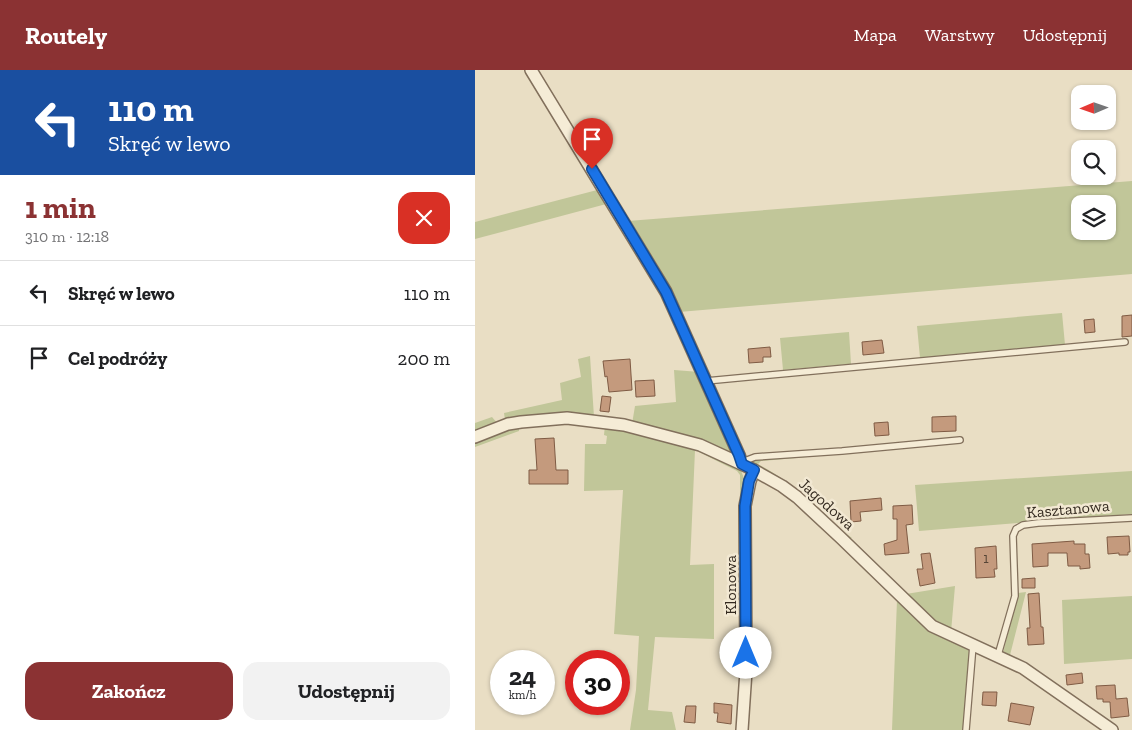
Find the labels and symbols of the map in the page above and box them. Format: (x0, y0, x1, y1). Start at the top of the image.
north arrow (1071, 85, 1116, 130)
pin (571, 118, 613, 169)
street label: Jagodowa (795, 474, 859, 534)
street label: Kasztanowa (1026, 496, 1111, 522)
house number: 1 (983, 550, 989, 567)
street label: Klonowa (721, 555, 740, 615)
position arrow (719, 626, 771, 678)
speed limit sign: 30 (565, 650, 630, 715)

